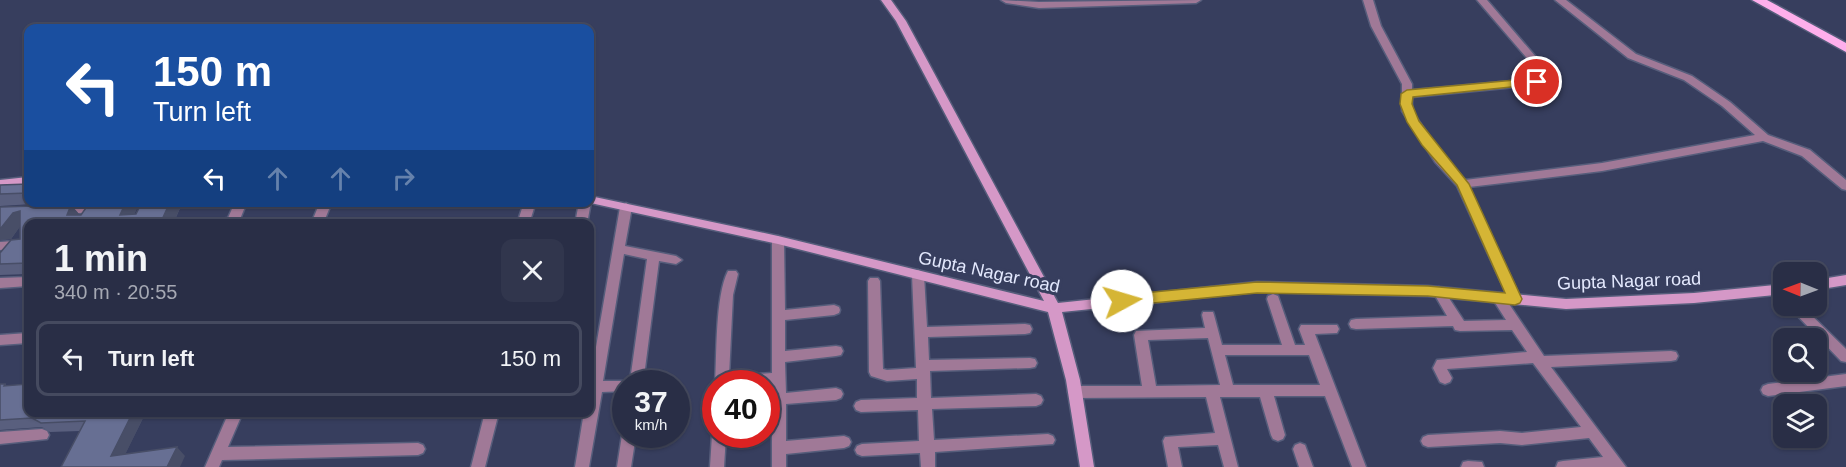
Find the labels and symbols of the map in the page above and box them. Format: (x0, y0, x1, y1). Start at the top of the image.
pin (1511, 56, 1562, 107)
street label: Gupta Nagar road (916, 247, 1062, 297)
north arrow (1773, 262, 1827, 316)
street label: Gupta Nagar road (1557, 268, 1701, 294)
position arrow (1090, 269, 1154, 333)
speed limit sign: 40 (702, 370, 780, 448)

